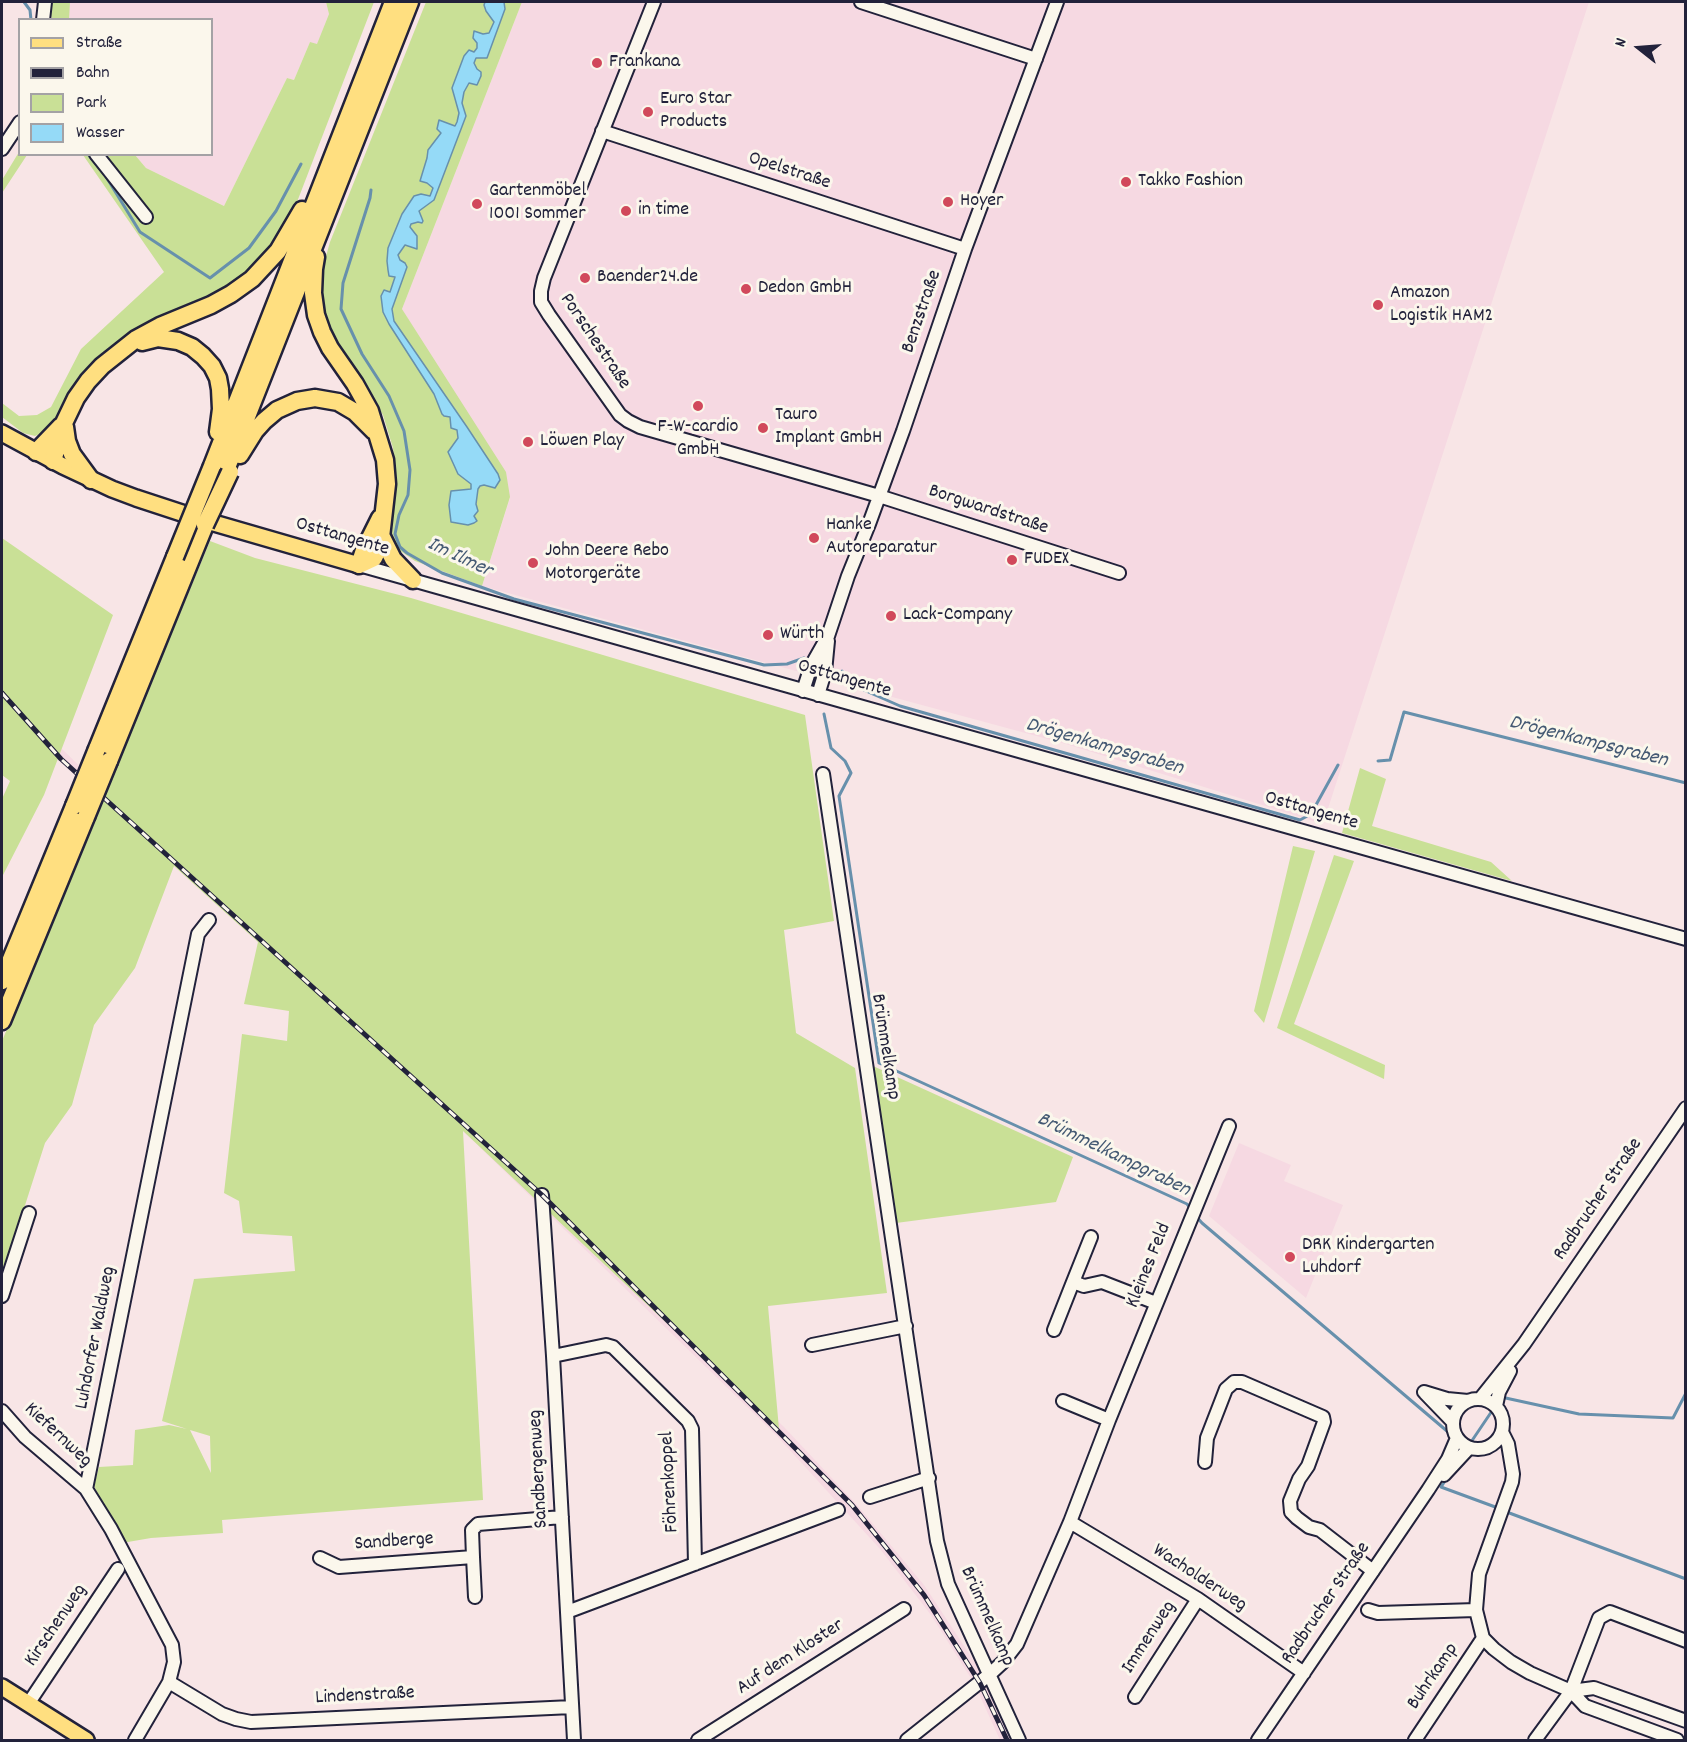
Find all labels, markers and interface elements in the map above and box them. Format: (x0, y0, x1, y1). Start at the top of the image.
legend (18, 18, 213, 156)
north arrow (1609, 18, 1669, 78)
text: Straße (76, 31, 122, 56)
text: N (1609, 35, 1633, 50)
place label: Frankana (609, 51, 680, 75)
marker: Frankana (590, 56, 604, 70)
text: Bahn (76, 61, 110, 86)
place label: Euro Star Products (660, 88, 732, 135)
text: Park (76, 91, 107, 116)
marker: Euro Star Products (641, 105, 655, 119)
text: Wasser (76, 121, 125, 146)
street label: Opelstraße (745, 147, 833, 197)
place label: Takko Fashion (1138, 170, 1243, 194)
marker: Takko Fashion (1119, 175, 1133, 189)
place label: Gartenmöbel 1001 Sommer (489, 180, 586, 227)
place label: Hoyer (960, 190, 1003, 214)
marker: Hoyer (941, 195, 955, 209)
marker: Gartenmöbel 1001 Sommer (470, 197, 484, 211)
place label: in time (638, 199, 689, 223)
marker: in time (619, 204, 633, 218)
place label: Baender24.de (597, 266, 698, 290)
street label: Benzstraße (898, 267, 948, 357)
marker: Baender24.de (578, 271, 592, 285)
place label: Dedon GmbH (758, 277, 852, 301)
marker: Dedon GmbH (739, 282, 753, 296)
place label: Amazon Logistik HAM2 (1390, 282, 1493, 329)
street label: Porschestraße (553, 289, 635, 395)
marker: Amazon Logistik HAM2 (1371, 298, 1385, 312)
marker: F-W-cardio GmbH (691, 399, 705, 413)
place label: Tauro Implant GmbH (775, 404, 882, 451)
place label: F-W-cardio GmbH (658, 416, 738, 463)
marker: Tauro Implant GmbH (756, 421, 770, 435)
place label: Löwen Play (540, 430, 624, 454)
marker: Löwen Play (521, 435, 535, 449)
street label: Borgwardstraße (925, 480, 1051, 542)
street label: Osttangente (292, 513, 392, 563)
place label: Hanke Autoreparatur (826, 514, 937, 561)
marker: Hanke Autoreparatur (807, 531, 821, 545)
water label: Im Ilmer (423, 533, 495, 585)
place label: John Deere Rebo Motorgeräte (545, 540, 669, 587)
place label: FUDEX (1024, 548, 1069, 572)
marker: FUDEX (1005, 553, 1019, 567)
marker: John Deere Rebo Motorgeräte (526, 556, 540, 570)
place label: Lack-Company (903, 604, 1012, 628)
marker: Lack-Company (884, 609, 898, 623)
place label: Würth (780, 623, 824, 647)
marker: Würth (761, 628, 775, 642)
street label: Osttangente (794, 655, 894, 705)
water label: Drögenkampsgraben (1506, 711, 1670, 775)
water label: Drögenkampsgraben (1022, 714, 1186, 782)
street label: Osttangente (1261, 787, 1361, 837)
street label: Brümmelkamp (864, 992, 904, 1102)
water label: Brümmelkampgraben (1032, 1108, 1194, 1204)
street label: Radbrucher Straße (1549, 1134, 1649, 1266)
street label: Kleines Feld (1122, 1220, 1178, 1312)
place label: DRK Kindergarten Luhdorf (1302, 1234, 1435, 1281)
marker: DRK Kindergarten Luhdorf (1283, 1250, 1297, 1264)
street label: Luhdorfer Waldweg (71, 1265, 123, 1411)
street label: Kiefernweg (18, 1398, 96, 1474)
street label: Sandbergenweg (525, 1409, 555, 1529)
street label: Föhrenkoppel (656, 1431, 686, 1533)
street label: Sandberge (354, 1528, 434, 1558)
street label: Radbrucher Straße (1277, 1538, 1377, 1670)
street label: Wacholderweg (1147, 1540, 1251, 1618)
street label: Brümmelkamp (953, 1563, 1019, 1671)
street label: Kirschenweg (21, 1580, 93, 1672)
street label: Immenweg (1118, 1597, 1182, 1679)
street label: Auf dem Kloster (733, 1615, 849, 1701)
street label: Buhrkamp (1403, 1639, 1465, 1715)
street label: Lindenstraße (315, 1682, 415, 1712)

